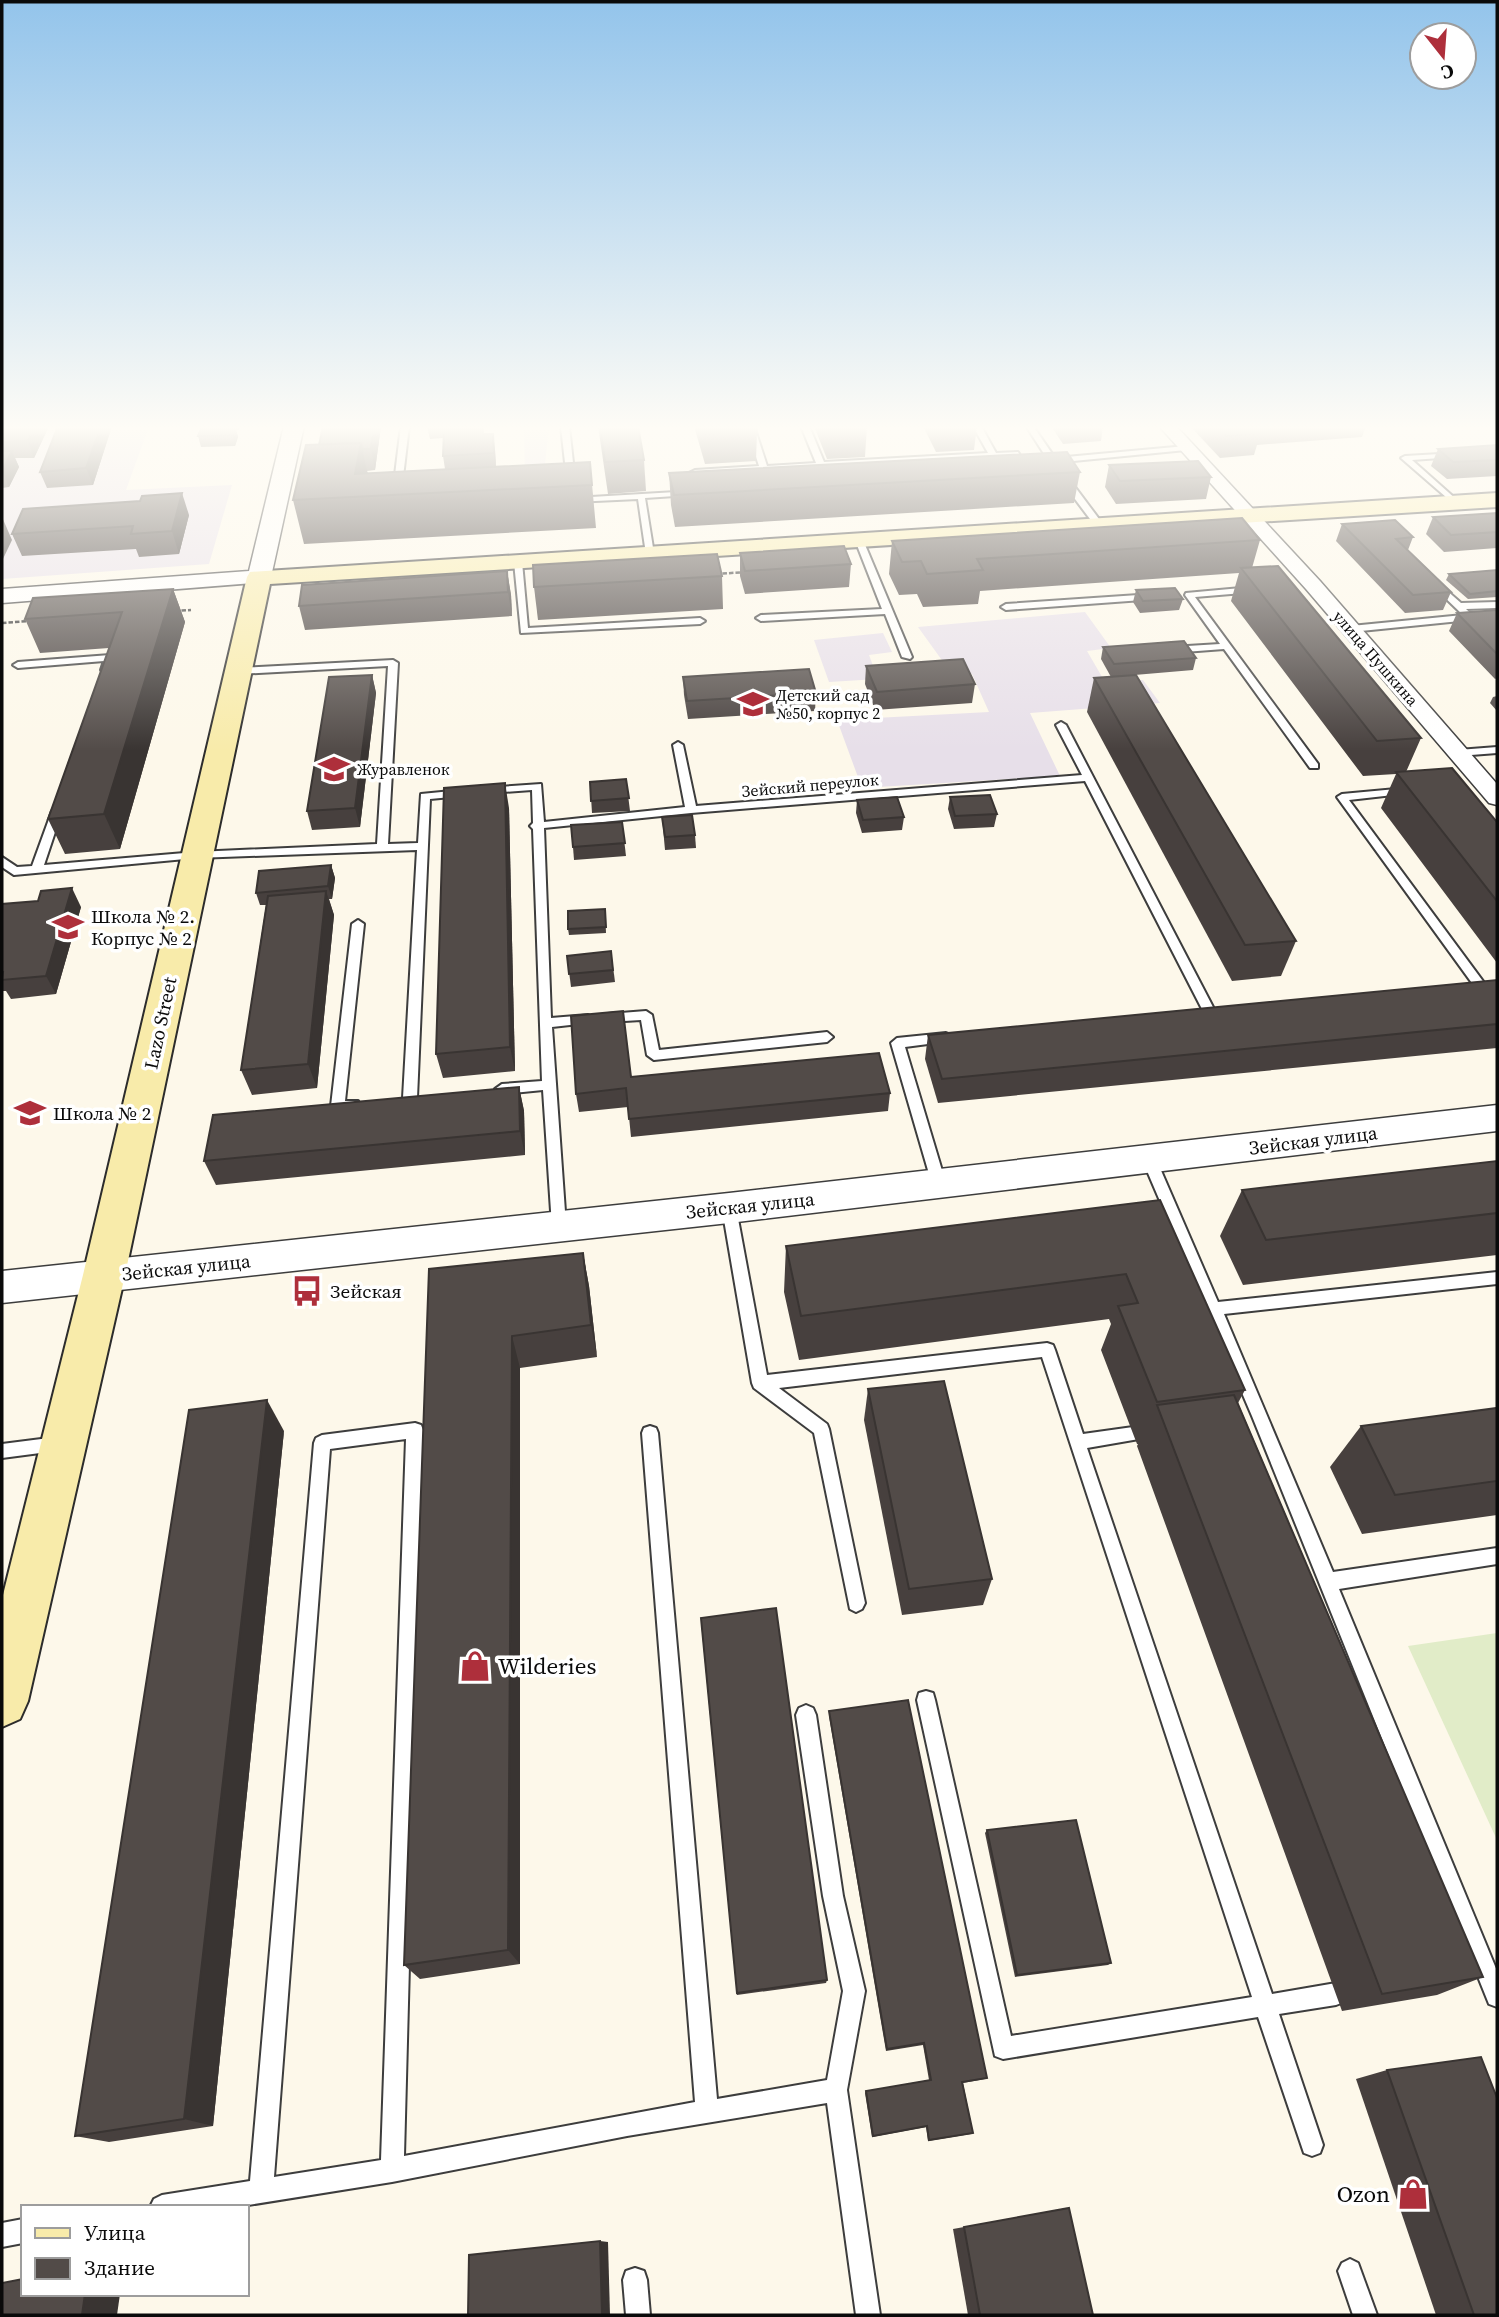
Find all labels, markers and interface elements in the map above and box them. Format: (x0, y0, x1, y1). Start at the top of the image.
north arrow (1408, 21, 1478, 91)
text: С (1438, 58, 1457, 86)
street label: улица Пушкина (1328, 605, 1424, 711)
place label: Детский сад №50, корпус 2 (776, 684, 880, 724)
school or university icon: Детский сад №50, корпус 2 (736, 687, 770, 721)
school or university icon: Журавленок (317, 752, 351, 786)
place label: Журавленок (357, 758, 450, 780)
street label: Зейский переулок (741, 768, 880, 802)
place label: Школа № 2. Корпус № 2 (91, 903, 195, 951)
school or university icon: Школа № 2. Корпус № 2 (51, 910, 85, 944)
street label: Lazo Street (138, 974, 183, 1072)
school or university icon: Школа № 2 (13, 1096, 47, 1130)
place label: Школа № 2 (53, 1100, 151, 1126)
street label: Зейская улица (1247, 1119, 1379, 1161)
street label: Зейская улица (684, 1185, 816, 1225)
street label: Зейская улица (120, 1247, 252, 1287)
bus stop icon: Зейская (290, 1274, 324, 1308)
place label: Зейская (330, 1278, 402, 1304)
shop icon: Wilderies (458, 1649, 492, 1683)
place label: Wilderies (498, 1650, 596, 1682)
shop icon: Ozon (1396, 2177, 1430, 2211)
place label: Ozon (1337, 2178, 1390, 2210)
legend (21, 2205, 248, 2296)
text: Улица (84, 2218, 146, 2247)
text: Здание (84, 2253, 155, 2282)

